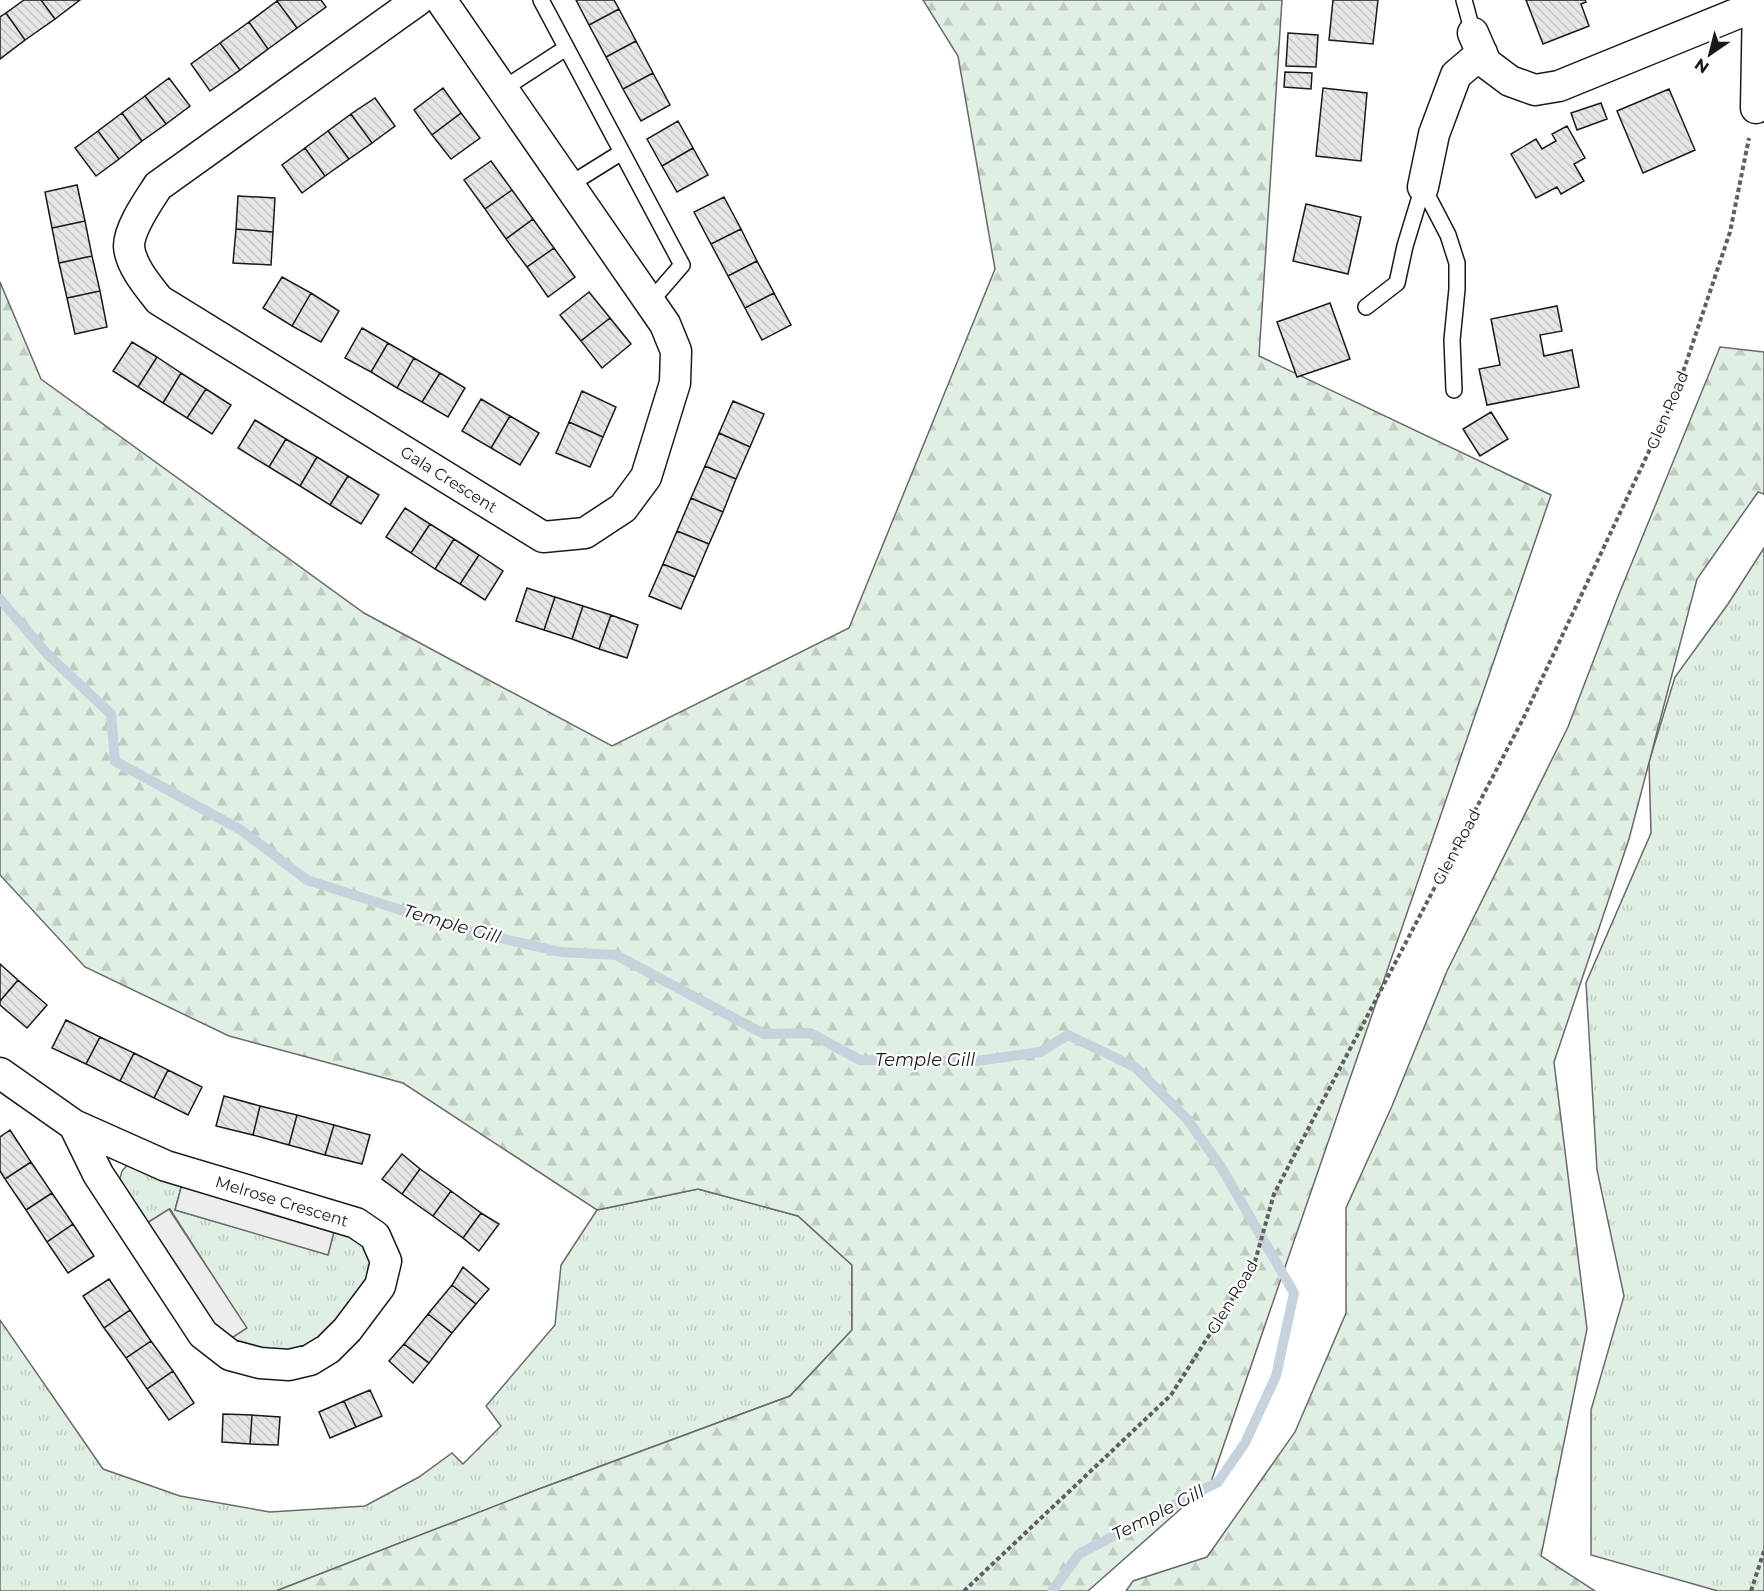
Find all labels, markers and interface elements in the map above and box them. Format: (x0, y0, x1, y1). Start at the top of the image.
north arrow (1680, 24, 1740, 84)
text: N (1691, 54, 1712, 77)
street label: Glen Road (1642, 368, 1692, 452)
street label: Gala Crescent (397, 442, 501, 517)
street label: Glen Road (1429, 806, 1484, 888)
water label: Temple Gill (401, 900, 503, 948)
water label: Temple Gill (875, 1049, 975, 1071)
street label: Melrose Crescent (213, 1172, 351, 1231)
street label: Glen Road (1203, 1257, 1262, 1338)
water label: Temple Gill (1108, 1480, 1208, 1546)

